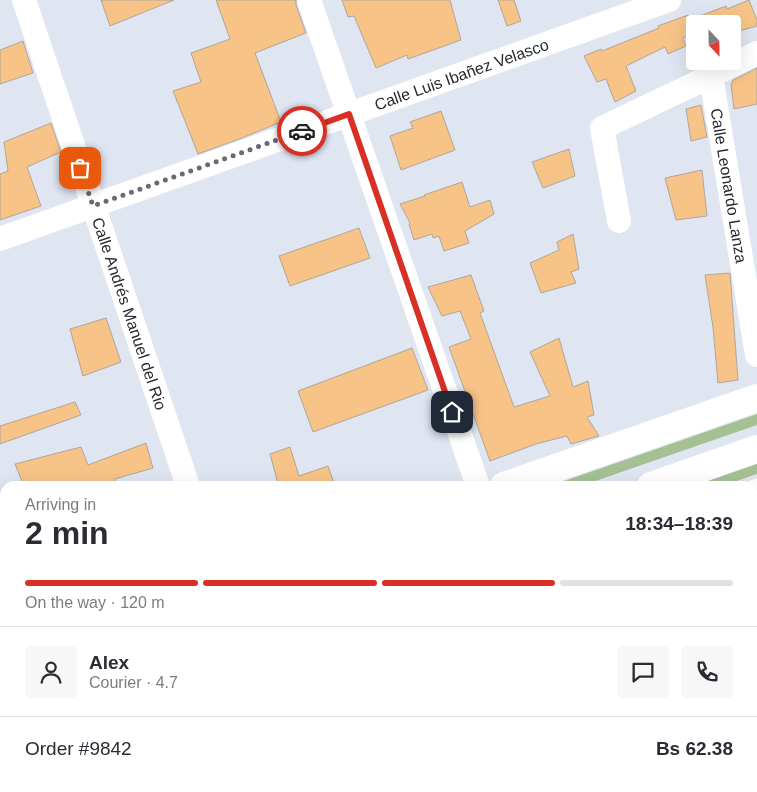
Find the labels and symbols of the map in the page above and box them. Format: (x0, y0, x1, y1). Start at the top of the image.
north arrow (686, 15, 741, 70)
street label: Calle Luis Ibañez Velasco (372, 36, 551, 113)
courier (277, 106, 327, 156)
street label: Calle Leonardo Lanza (707, 107, 750, 264)
pin (59, 147, 101, 189)
street label: Calle Andrés Manuel del Rio (89, 215, 170, 412)
pin (431, 391, 473, 433)

